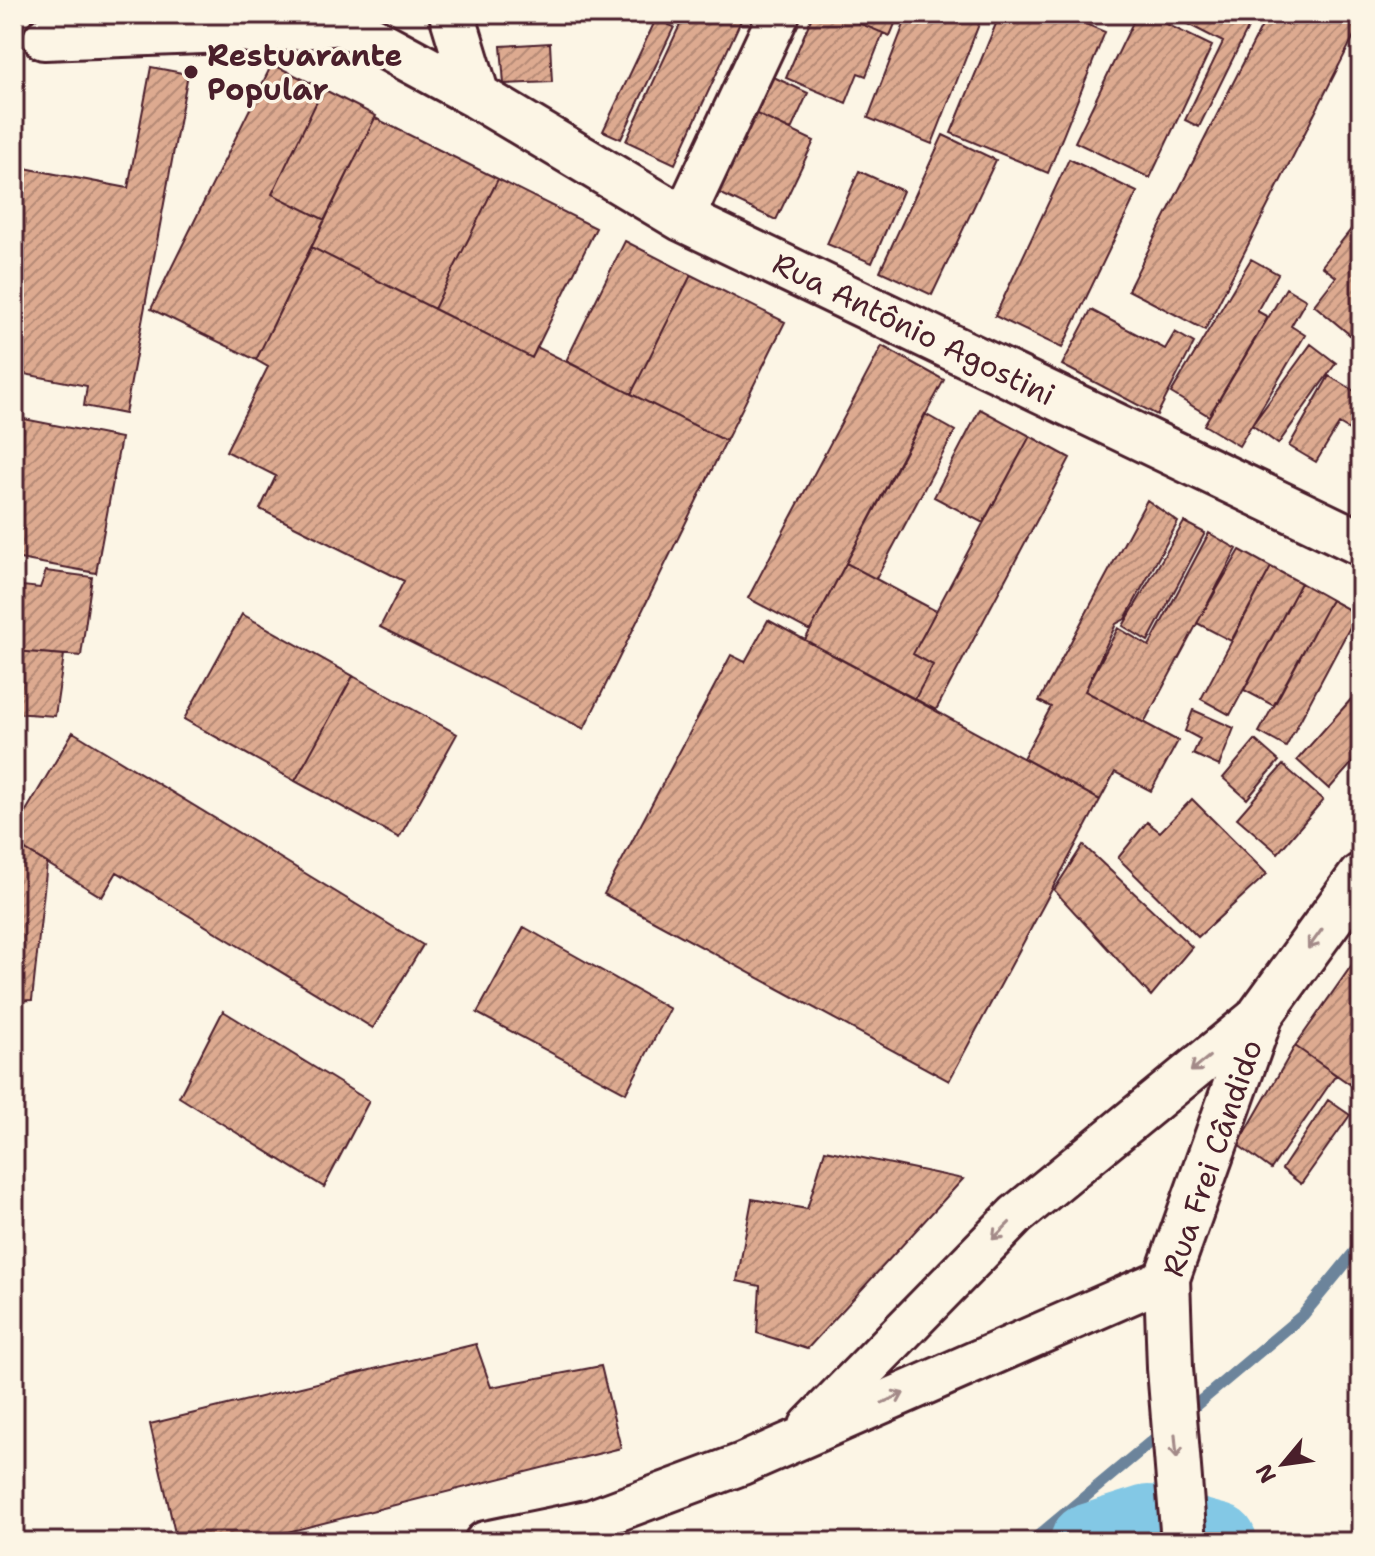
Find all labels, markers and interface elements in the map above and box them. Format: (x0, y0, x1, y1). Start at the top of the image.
place label: Restuarante Popular (207, 35, 403, 110)
marker: Restuarante Popular (182, 63, 200, 81)
street label: Rua Antônio Agostini (766, 243, 1062, 415)
one-way arrow (1307, 928, 1323, 950)
street label: Rua Frei Cândido (1152, 1034, 1272, 1282)
one-way arrow (1191, 1055, 1211, 1073)
one-way arrow (992, 1221, 1011, 1241)
one-way arrow (880, 1389, 905, 1404)
north arrow (1243, 1424, 1323, 1504)
one-way arrow (1169, 1432, 1184, 1459)
text: N (1249, 1459, 1283, 1488)

